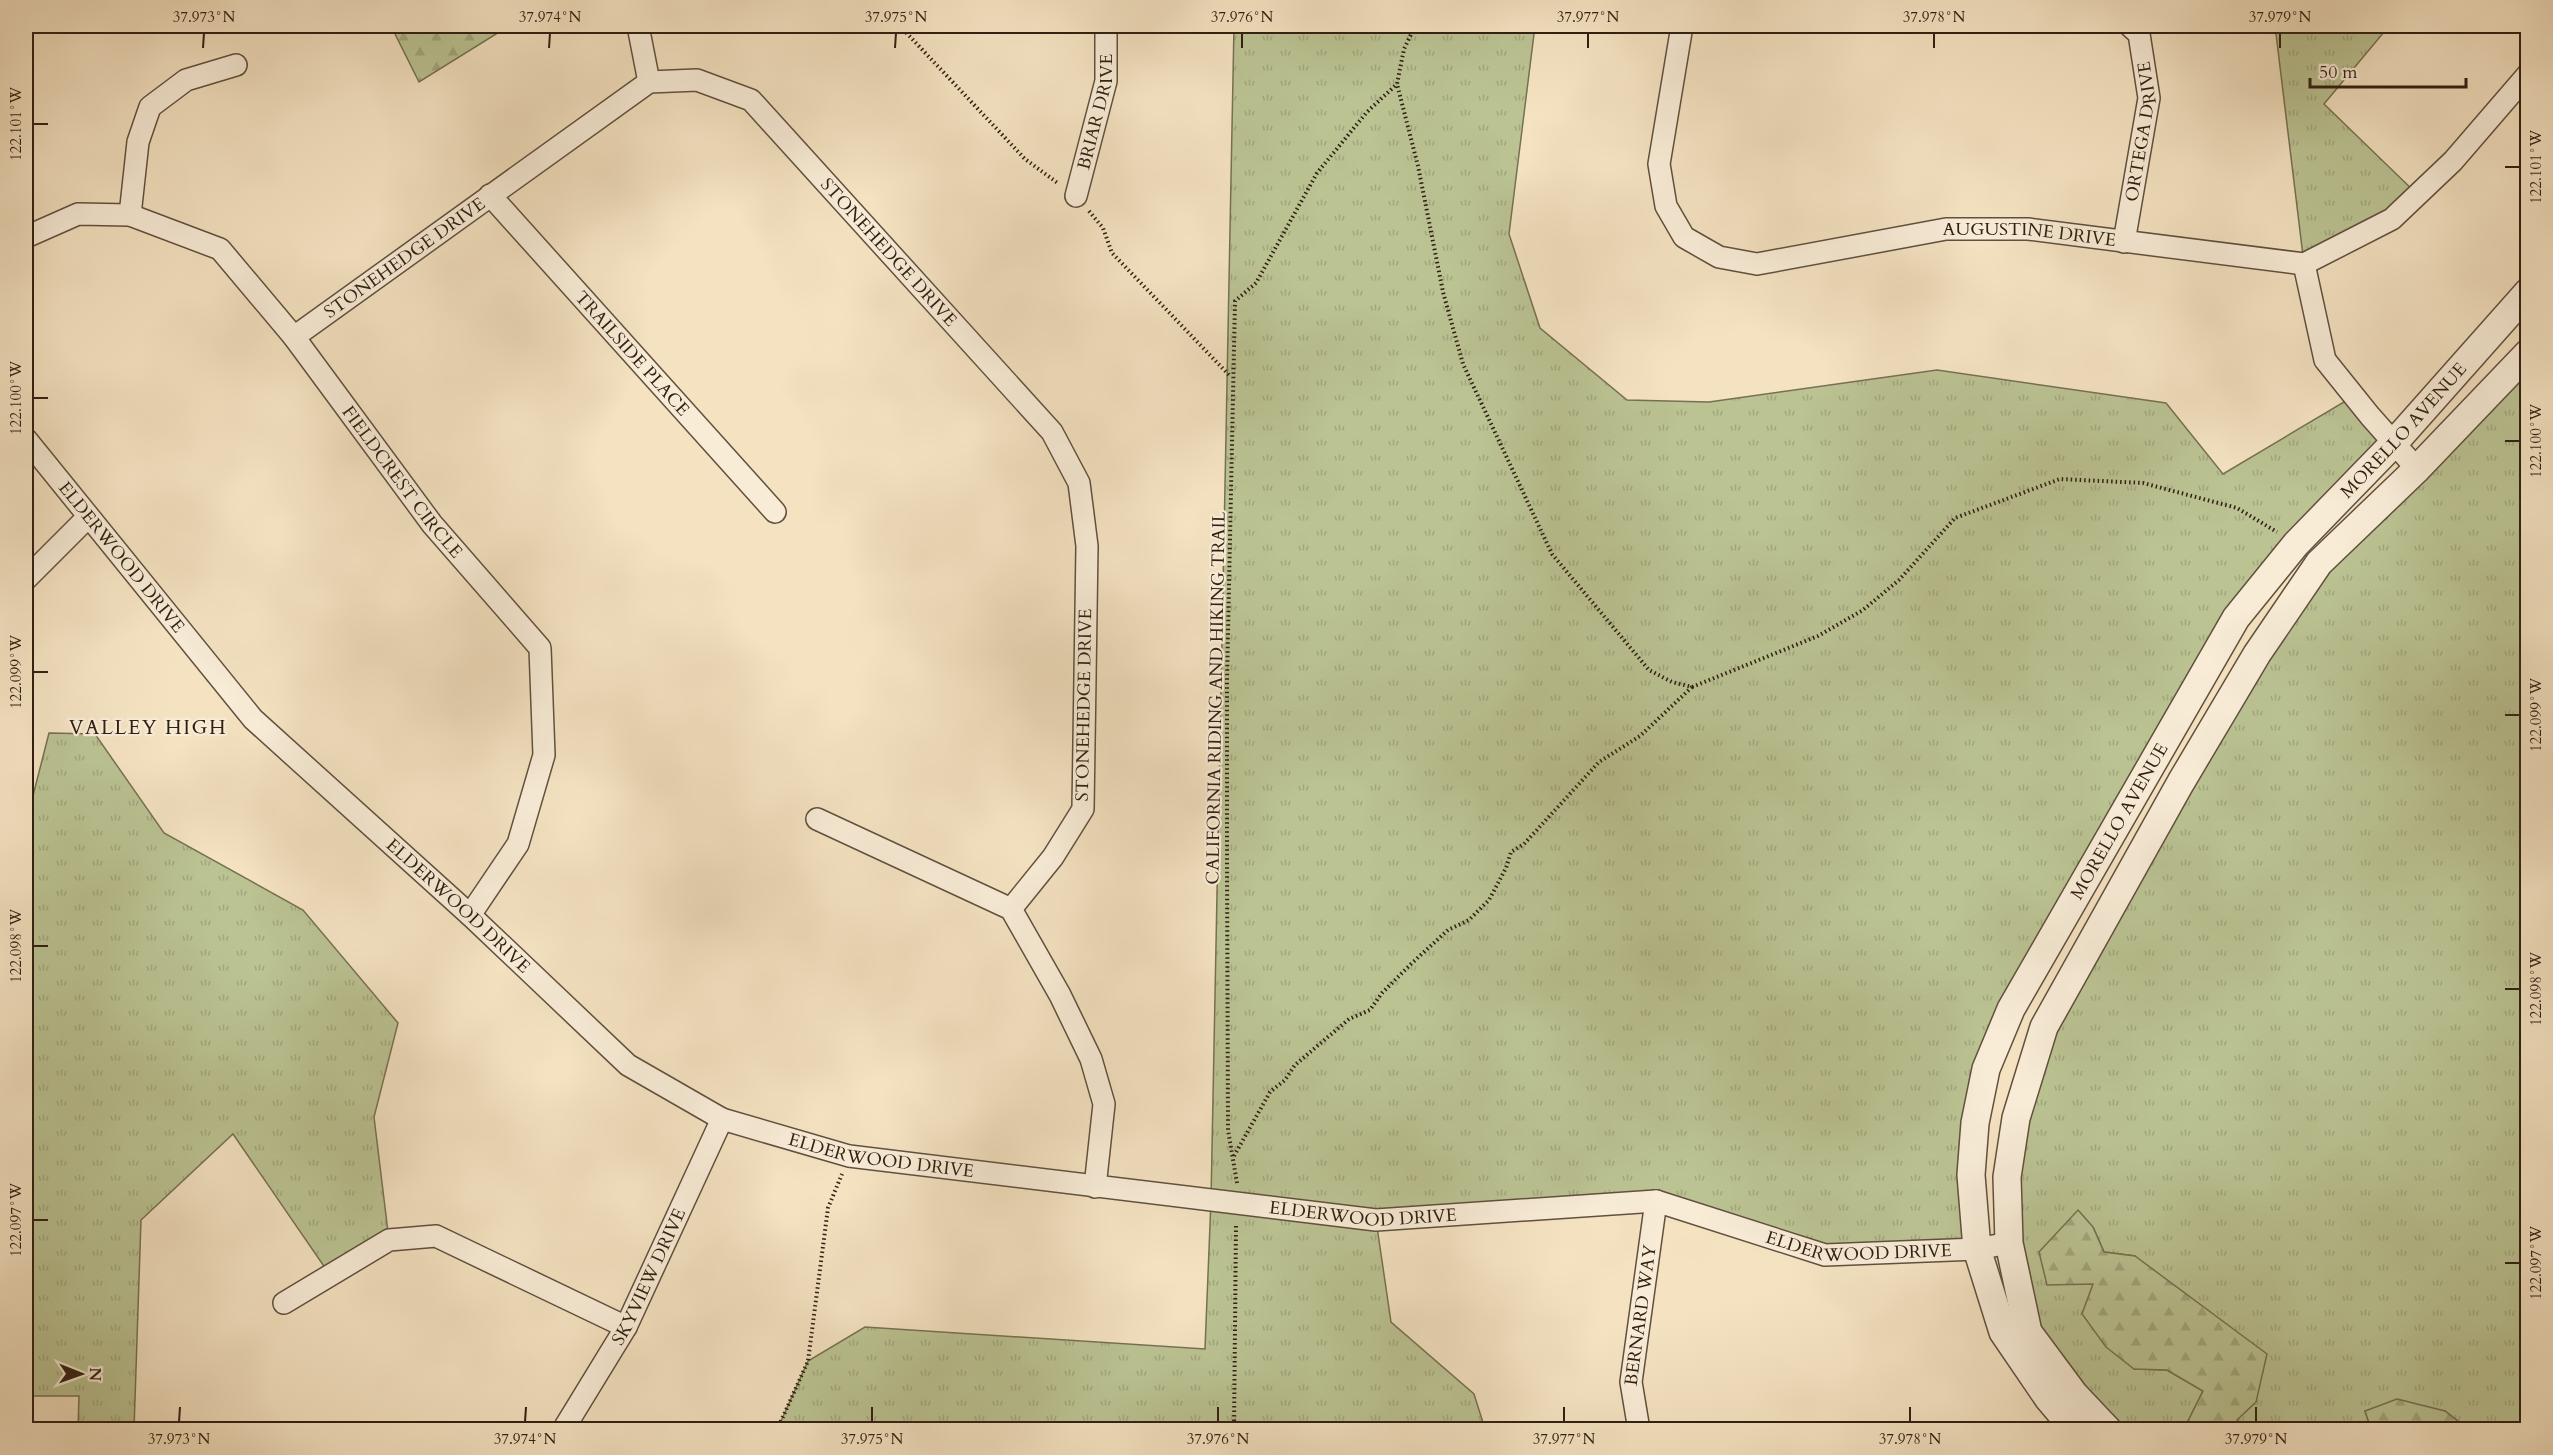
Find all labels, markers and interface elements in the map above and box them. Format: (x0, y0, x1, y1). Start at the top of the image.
text: 37.973°N (173, 7, 236, 27)
text: 37.974°N (519, 7, 582, 27)
text: 37.975°N (865, 7, 928, 27)
text: 37.976°N (1211, 7, 1274, 27)
text: 37.977°N (1557, 7, 1620, 27)
text: 37.978°N (1903, 7, 1966, 27)
text: 37.979°N (2249, 7, 2312, 27)
scale bar (2310, 51, 2466, 89)
street label: BRIAR DRIVE (1071, 54, 1119, 172)
street label: ORTEGA DRIVE (2119, 60, 2162, 204)
text: 50 m (2319, 60, 2358, 85)
text: 122.101°W (6, 86, 26, 161)
text: 122.101°W (2526, 129, 2546, 204)
street label: STONEHEDGE DRIVE (815, 172, 963, 332)
street label: STONEHEDGE DRIVE (319, 191, 490, 324)
street label: AUGUSTINE DRIVE (1943, 217, 2117, 253)
street label: TRAILSIDE PLACE (569, 285, 695, 421)
street label: MORELLO AVENUE (2334, 357, 2472, 504)
text: 122.100°W (6, 360, 26, 435)
street label: FIELDCREST CIRCLE (336, 400, 469, 563)
text: 122.100°W (2526, 403, 2546, 478)
street label: ELDERWOOD DRIVE (53, 476, 191, 638)
street label: CALIFORNIA RIDING AND HIKING TRAIL (1200, 511, 1232, 885)
street label: STONEHEDGE DRIVE (1070, 608, 1098, 802)
text: 122.099°W (6, 634, 26, 709)
text: 122.099°W (2526, 677, 2546, 752)
district label: VALLEY HIGH (69, 714, 227, 741)
street label: MORELLO AVENUE (2064, 738, 2174, 904)
street label: ELDERWOOD DRIVE (381, 833, 536, 979)
text: 122.098°W (6, 908, 26, 983)
text: 122.098°W (2526, 951, 2546, 1026)
street label: ELDERWOOD DRIVE (785, 1126, 975, 1184)
text: 122.097°W (6, 1182, 26, 1257)
street label: ELDERWOOD DRIVE (1268, 1195, 1458, 1233)
street label: SKYVIEW DRIVE (605, 1204, 692, 1350)
street label: ELDERWOOD DRIVE (1763, 1224, 1952, 1268)
text: 122.097°W (2526, 1225, 2546, 1300)
street label: BERNARD WAY (1618, 1243, 1662, 1387)
north arrow (51, 1344, 111, 1404)
text: N (84, 1367, 106, 1381)
text: 37.973°N (148, 1429, 211, 1449)
text: 37.974°N (494, 1429, 557, 1449)
text: 37.975°N (841, 1429, 904, 1449)
text: 37.976°N (1187, 1429, 1250, 1449)
text: 37.977°N (1533, 1429, 1596, 1449)
text: 37.978°N (1879, 1429, 1942, 1449)
text: 37.979°N (2225, 1429, 2288, 1449)

